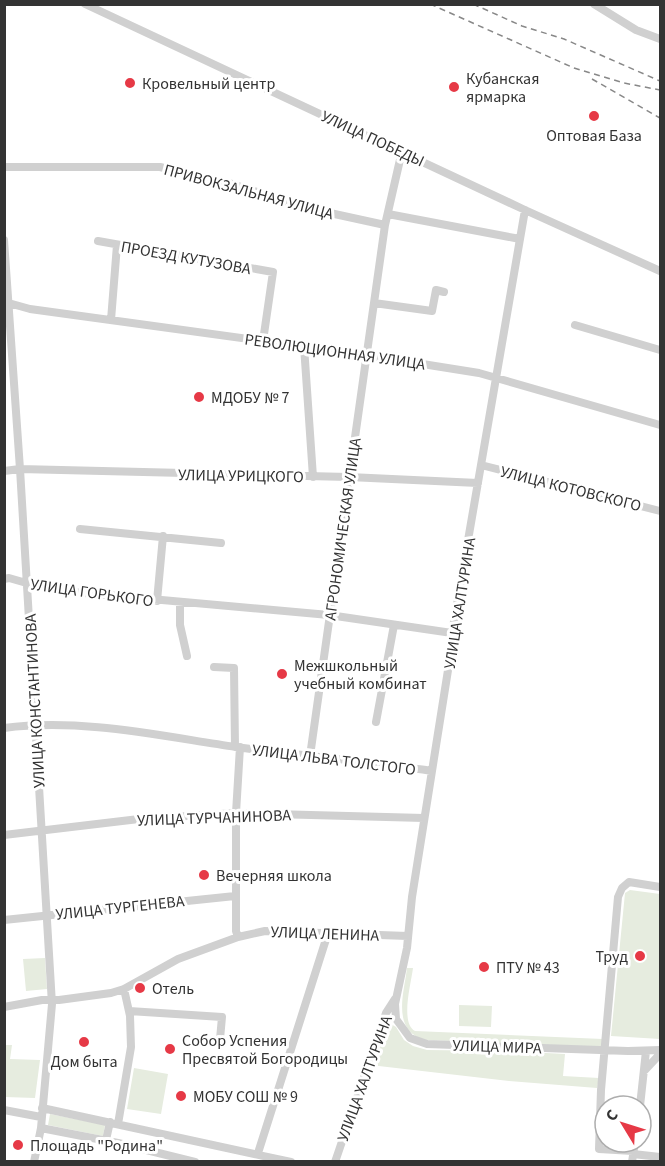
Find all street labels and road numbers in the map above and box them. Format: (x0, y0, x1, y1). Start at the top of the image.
street label: УЛИЦА ПОБЕДЫ (317, 105, 428, 172)
street label: ПРИВОКЗАЛЬНАЯ УЛИЦА (162, 159, 336, 225)
street label: ПРОЕЗД КУТУЗОВА (119, 236, 253, 280)
street label: РЕВОЛЮЦИОННАЯ УЛИЦА (243, 328, 427, 376)
street label: АГРОНОМИЧЕСКАЯ УЛИЦА (319, 436, 367, 622)
street label: УЛИЦА КОТОВСКОГО (498, 461, 644, 517)
street label: УЛИЦА УРИЦКОГО (178, 464, 304, 488)
street label: УЛИЦА ХАЛТУРИНА (439, 536, 481, 670)
street label: УЛИЦА ГОРЬКОГО (29, 573, 155, 613)
street label: УЛИЦА КОНСТАНТИНОВА (19, 613, 51, 789)
street label: УЛИЦА ЛЬВА ТОЛСТОГО (251, 739, 417, 781)
street label: УЛИЦА ТУРЧАНИНОВА (137, 804, 292, 832)
street label: УЛИЦА ТУРГЕНЕВА (55, 890, 186, 926)
street label: УЛИЦА ЛЕНИНА (270, 921, 380, 947)
street label: УЛИЦА ХАЛТУРИНА (332, 1012, 398, 1144)
street label: УЛИЦА МИРА (452, 1034, 542, 1060)

